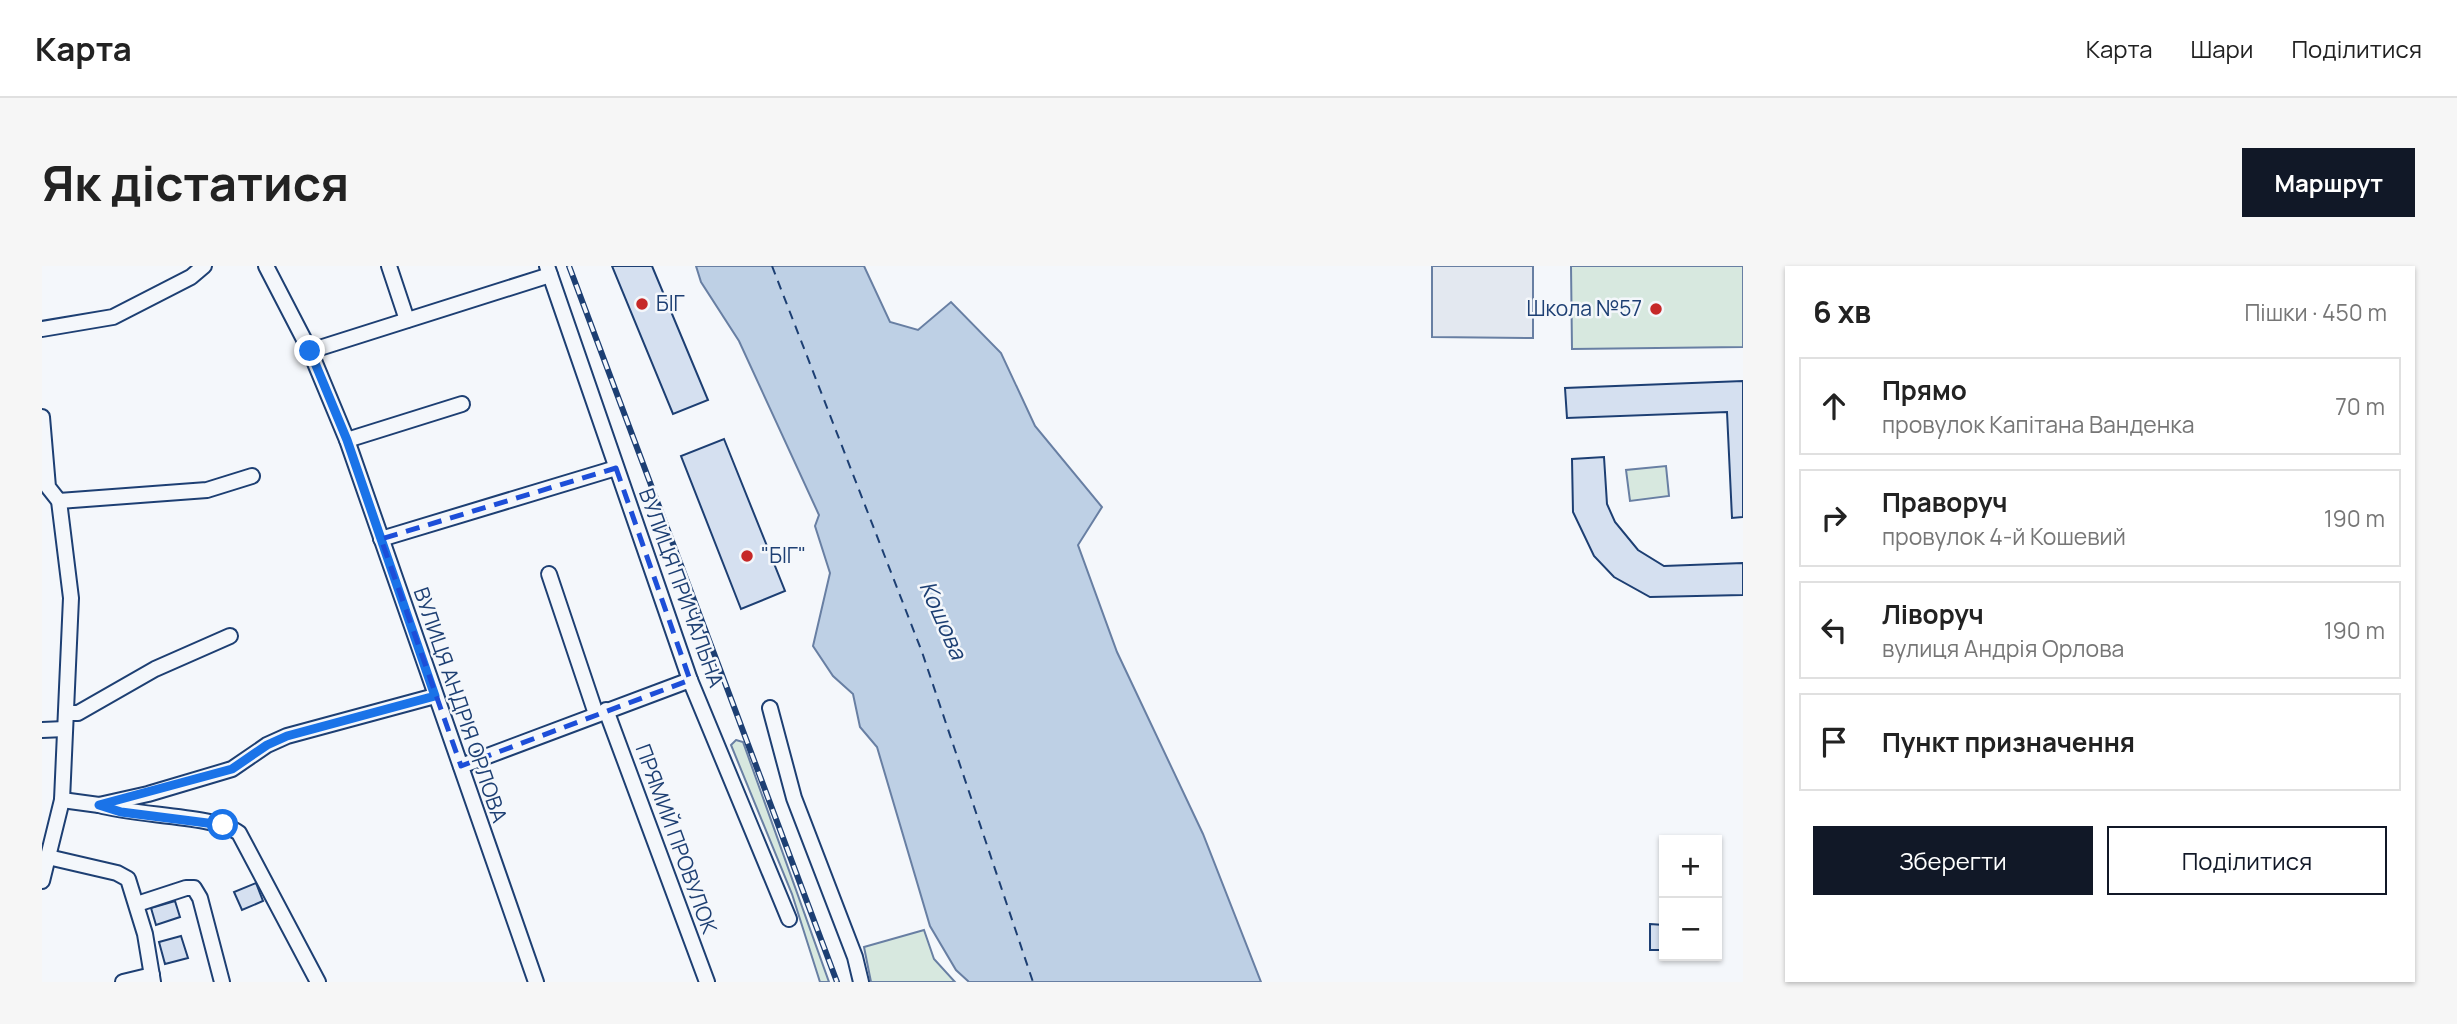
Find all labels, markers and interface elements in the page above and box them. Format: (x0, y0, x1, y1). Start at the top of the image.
text: Карта (35, 26, 132, 71)
text: Карта (2086, 32, 2153, 65)
text: Шари (2191, 32, 2253, 65)
text: Поділитися (2291, 32, 2422, 65)
button: Маршрут (2242, 148, 2415, 217)
text: Як дістатися (42, 149, 349, 216)
place label: БІГ (656, 289, 685, 317)
text: 6 хв (1813, 291, 1871, 332)
place label: Школа №57 (1526, 294, 1642, 322)
marker: БІГ (634, 296, 650, 312)
text: Пішки · 450 m (2244, 296, 2387, 328)
marker: Школа №57 (1648, 301, 1664, 317)
route end (294, 335, 325, 366)
text: Прямо (1882, 372, 1967, 408)
icon: ahead (1815, 387, 1853, 425)
text: 70 m (2335, 390, 2385, 422)
text: провулок Капітана Ванденка (1882, 408, 2194, 440)
street label: ВУЛИЦЯ ПРИЧАЛЬНА (633, 484, 731, 691)
text: Праворуч (1882, 484, 2007, 520)
icon: right (1815, 499, 1853, 537)
text: 190 m (2324, 502, 2385, 534)
text: провулок 4-й Кошевий (1882, 520, 2126, 552)
place label: "БІГ" (761, 541, 806, 569)
marker: "БІГ" (739, 548, 755, 564)
water label: Кошова (913, 575, 976, 665)
street label: ВУЛИЦЯ АНДРІЯ ОРЛОВА (407, 583, 514, 826)
text: Ліворуч (1882, 596, 1984, 632)
icon: left (1815, 611, 1853, 649)
text: 190 m (2324, 614, 2385, 646)
text: вулиця Андрія Орлова (1882, 632, 2124, 664)
icon: arrive (1815, 723, 1853, 761)
text: Пункт призначення (1882, 724, 2135, 760)
street label: ПРЯМИЙ ПРОВУЛОК (630, 740, 724, 938)
route start (207, 809, 238, 840)
button: Зберегти (1813, 826, 2093, 895)
button: Поділитися (2107, 826, 2387, 895)
map controls (1659, 835, 1722, 961)
button: + (1659, 835, 1722, 898)
button: − (1659, 898, 1722, 961)

